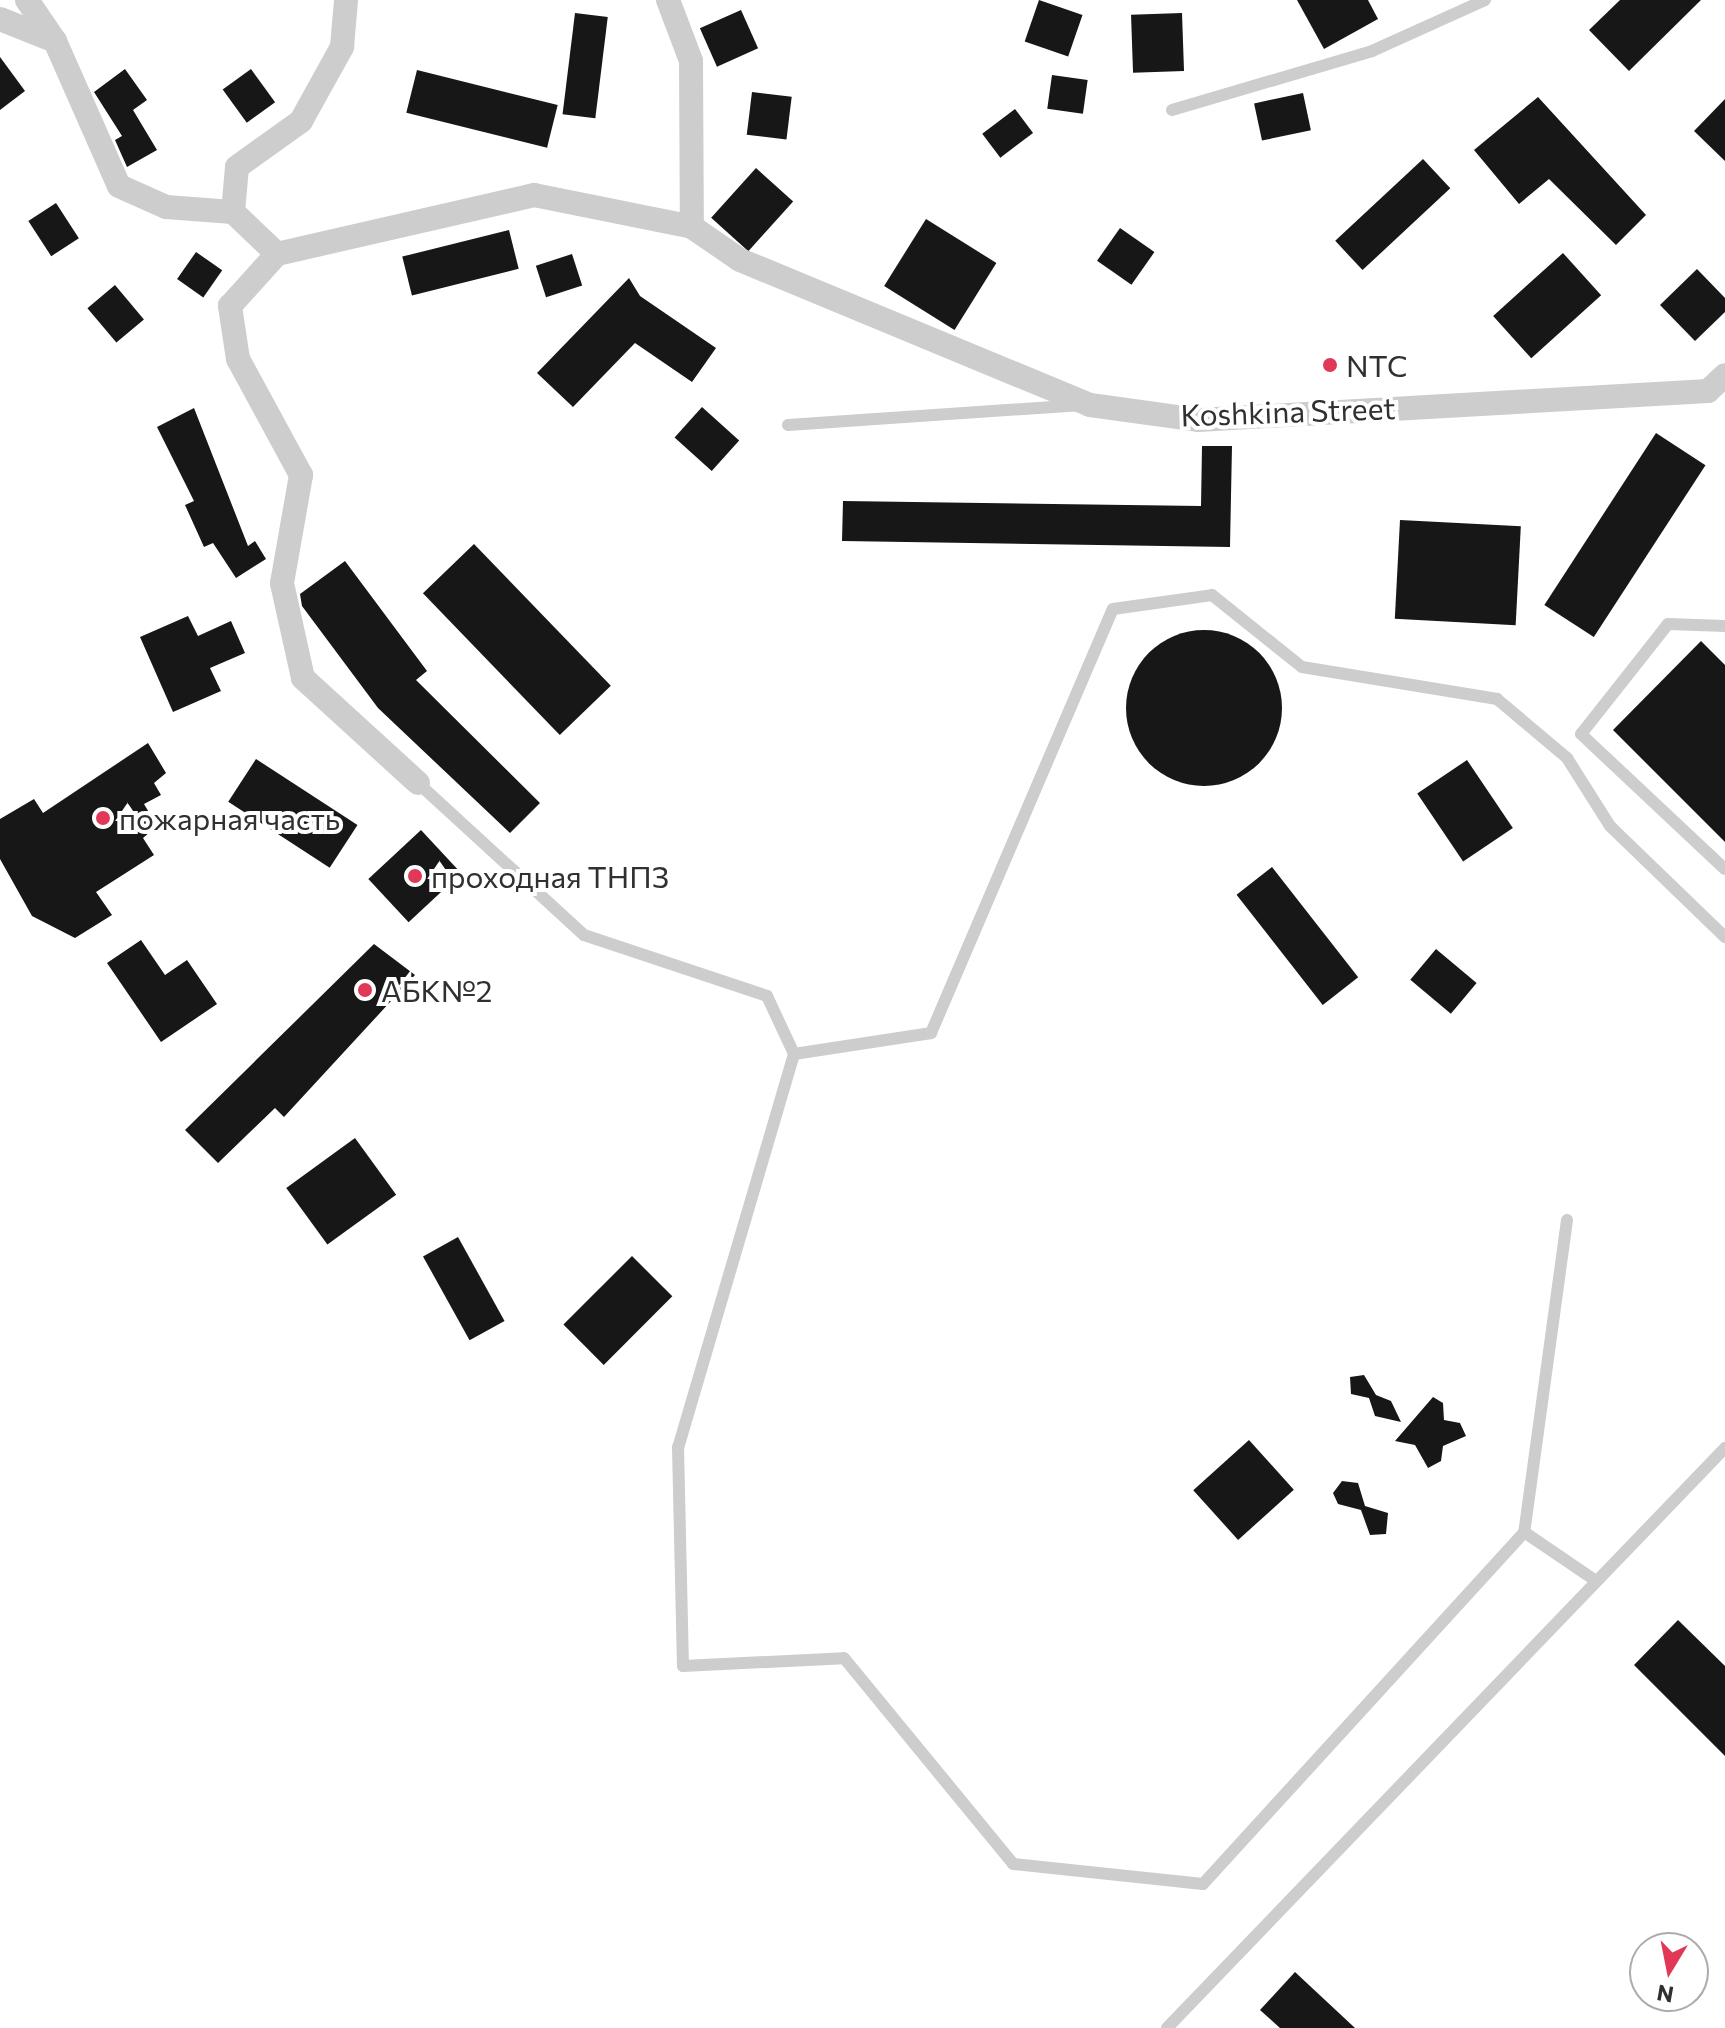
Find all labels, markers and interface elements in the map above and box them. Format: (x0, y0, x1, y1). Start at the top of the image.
place label: NTC (1346, 347, 1407, 383)
marker: NTC (1321, 356, 1339, 374)
street label: Koshkina Street (1180, 389, 1396, 433)
place label: пожарная часть (119, 800, 340, 836)
marker: пожарная часть (94, 809, 112, 827)
place label: проходная ТНПЗ (431, 858, 669, 894)
marker: проходная ТНПЗ (406, 867, 424, 885)
place label: АБК№2 (381, 972, 492, 1008)
marker: АБК№2 (356, 981, 374, 999)
north arrow (1629, 1932, 1709, 2012)
text: N (1655, 1979, 1676, 2009)

